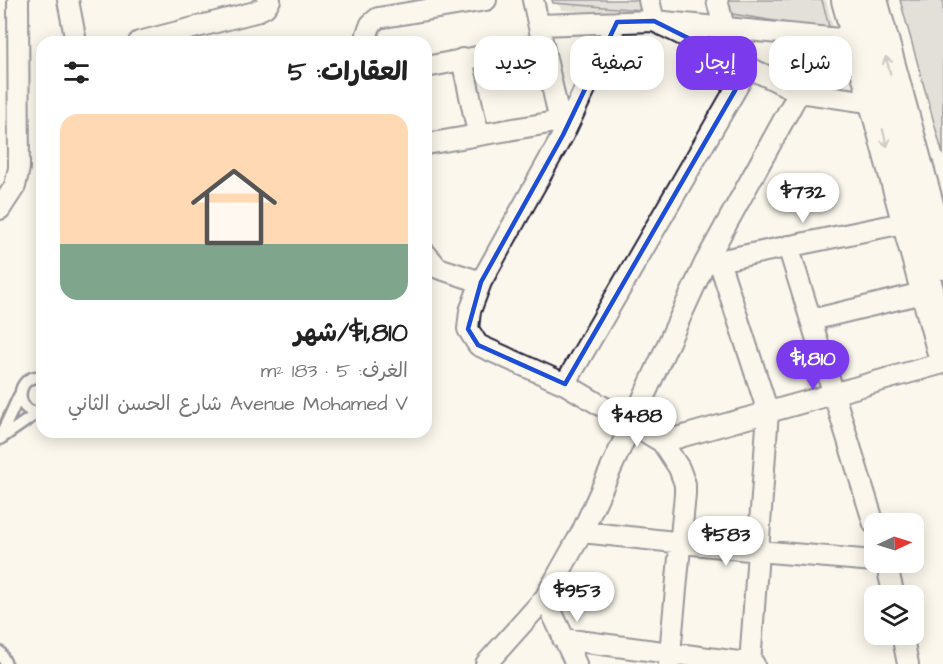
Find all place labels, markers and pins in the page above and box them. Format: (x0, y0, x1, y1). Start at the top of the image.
pin: $732 (767, 173, 839, 224)
pin: $1,810 (764, 340, 862, 391)
pin: $488 (601, 397, 673, 448)
pin: $583 (690, 516, 762, 567)
pin: $953 (541, 572, 613, 623)

